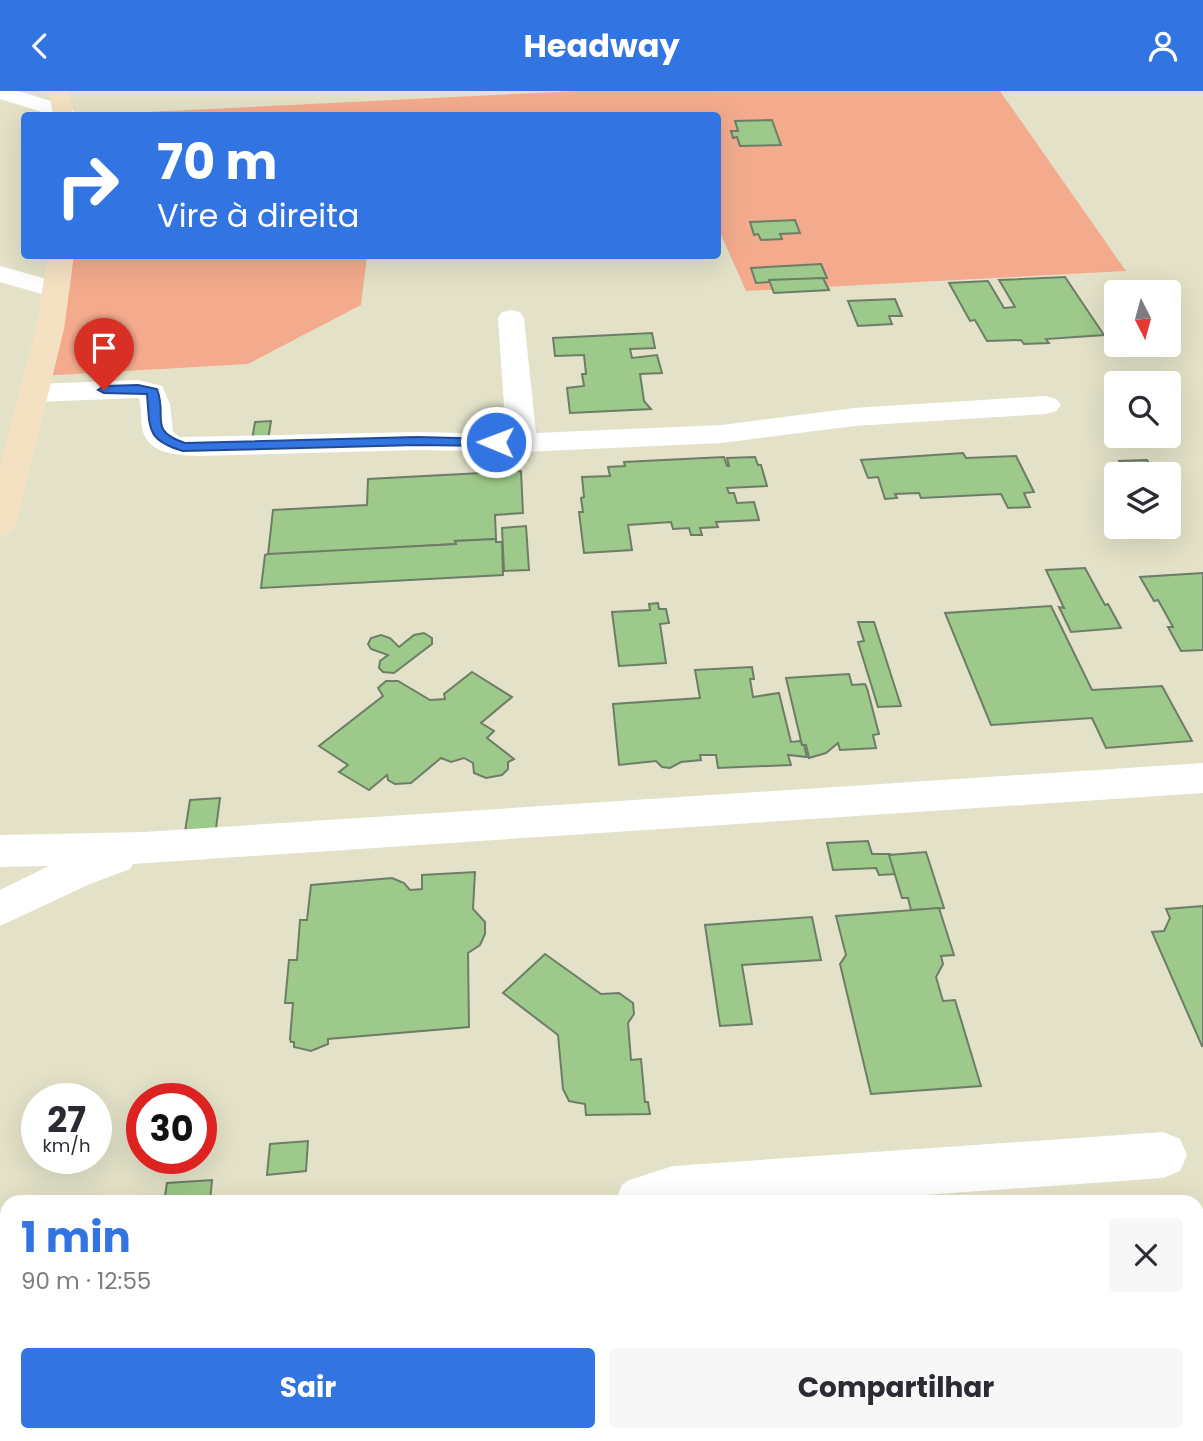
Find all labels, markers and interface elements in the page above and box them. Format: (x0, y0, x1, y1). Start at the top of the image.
text: Headway (523, 23, 680, 68)
icon: back (21, 27, 59, 65)
icon: person (1144, 27, 1182, 65)
text: 70 m (157, 128, 277, 196)
icon: right (42, 140, 133, 231)
text: Vire à direita (157, 193, 359, 238)
north arrow (1104, 280, 1181, 357)
map controls (1104, 280, 1181, 539)
pin (74, 318, 134, 390)
icon: arrive (85, 329, 123, 367)
button: search (1104, 371, 1181, 448)
position arrow (459, 405, 533, 479)
button: layers (1104, 462, 1181, 539)
speed limit sign: 30 (126, 1083, 217, 1174)
text: 27 (47, 1095, 86, 1144)
text: km/h (43, 1133, 90, 1158)
text: 1 min (21, 1208, 131, 1267)
button: close (1109, 1218, 1183, 1292)
text: 90 m · 12:55 (21, 1265, 151, 1297)
button: Sair (21, 1348, 595, 1428)
button: Compartilhar (609, 1348, 1183, 1428)

